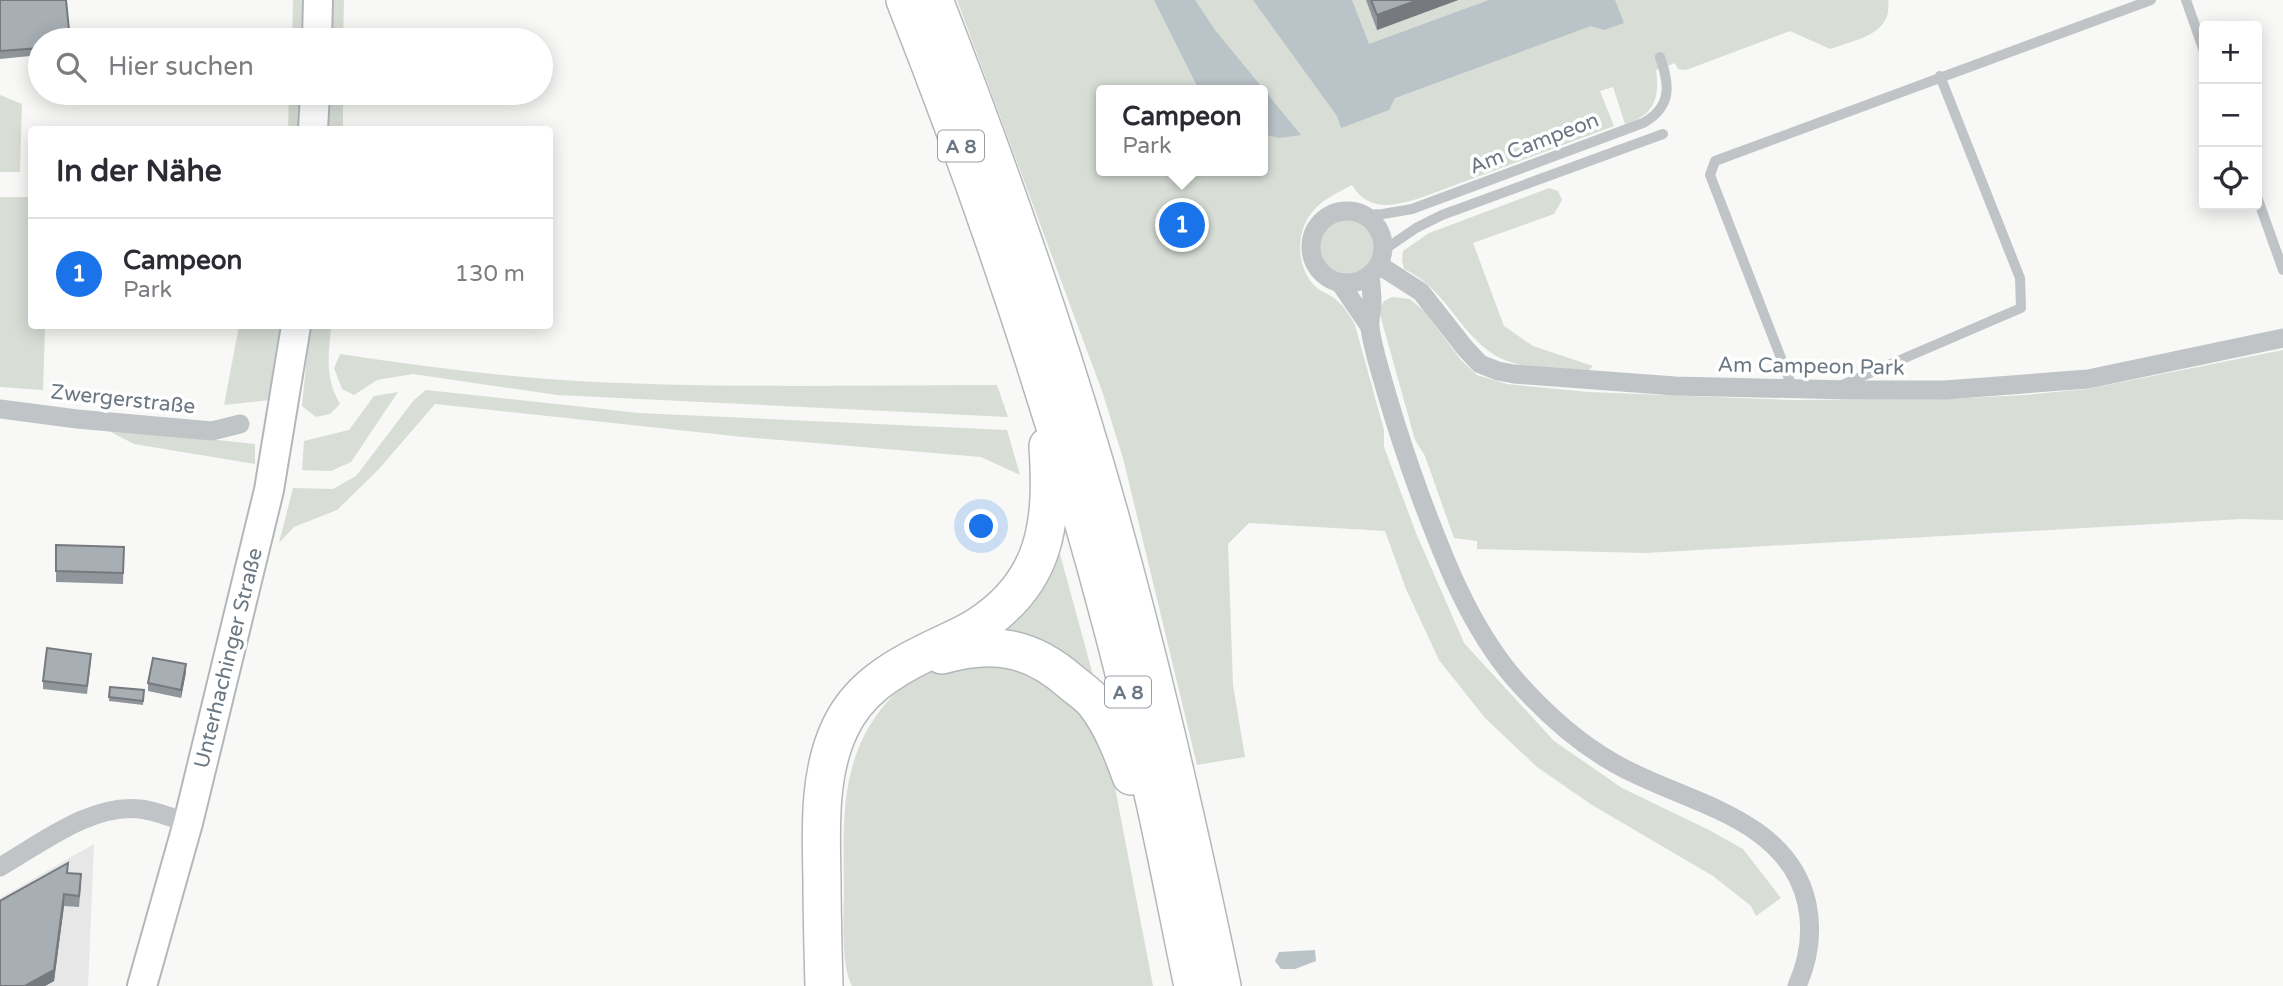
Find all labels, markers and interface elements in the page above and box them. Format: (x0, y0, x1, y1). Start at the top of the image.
map controls (2199, 21, 2262, 210)
button: + (2199, 21, 2262, 84)
search box (28, 28, 553, 105)
icon: search (52, 48, 90, 86)
text: Hier suchen (108, 51, 254, 82)
button: − (2199, 84, 2262, 147)
popup (1096, 85, 1268, 176)
text: Campeon (1122, 101, 1242, 132)
street label: Am Campeon (1466, 107, 1602, 180)
road number: A 8 (938, 130, 984, 162)
text: Park (1122, 132, 1171, 160)
button: locate (2199, 147, 2262, 210)
text: In der Nähe (56, 153, 222, 190)
pin: 1 (1159, 199, 1205, 251)
text: Campeon (123, 245, 242, 276)
text: 1 (72, 260, 86, 288)
text: 130 m (455, 260, 525, 288)
text: Park (123, 276, 172, 304)
street label: Am Campeon Park (1717, 352, 1905, 381)
street label: Zwergerstraße (49, 379, 197, 420)
your location (964, 509, 998, 543)
street label: Unterhachinger Straße (189, 545, 268, 771)
road number: A 8 (1105, 677, 1151, 708)

